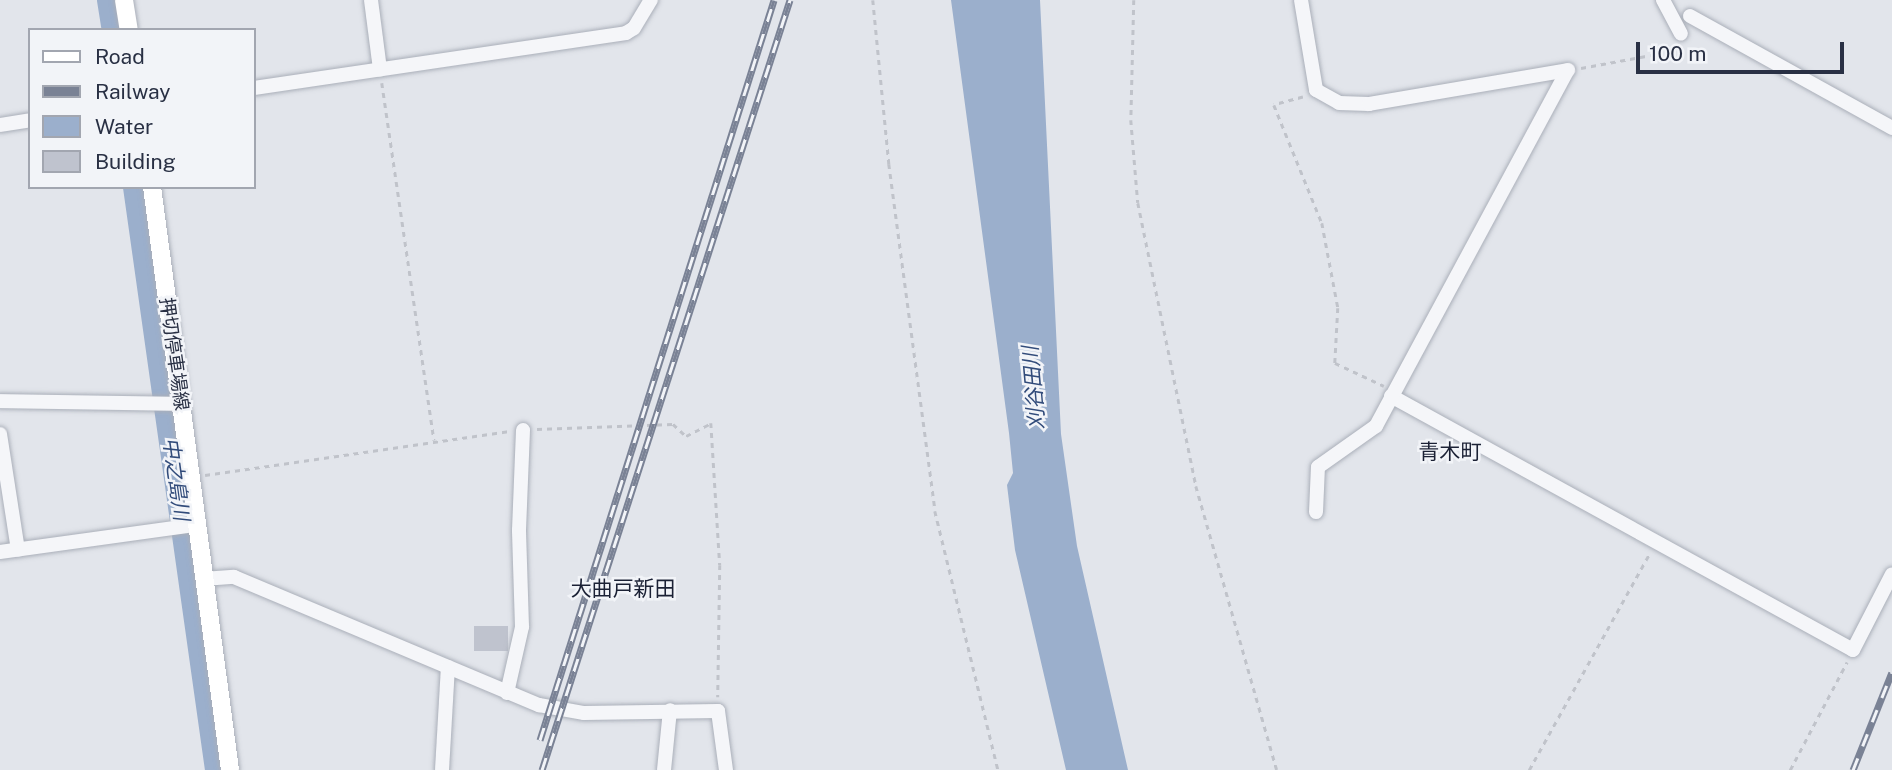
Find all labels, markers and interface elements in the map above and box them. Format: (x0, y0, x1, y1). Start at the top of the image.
legend (28, 28, 256, 189)
scale bar (1640, 28, 1848, 72)
text: 100 m (1649, 41, 1706, 66)
text: Road (95, 44, 145, 69)
text: Railway (95, 79, 171, 104)
text: Water (95, 114, 153, 139)
text: Building (95, 149, 176, 174)
street label: 押切停車場線 (155, 296, 193, 412)
water label: 刈谷田川 (1018, 345, 1050, 431)
water label: 中之島川 (158, 436, 194, 522)
district label: 青木町 (1419, 439, 1481, 465)
district label: 大曲戸新田 (571, 576, 675, 602)

